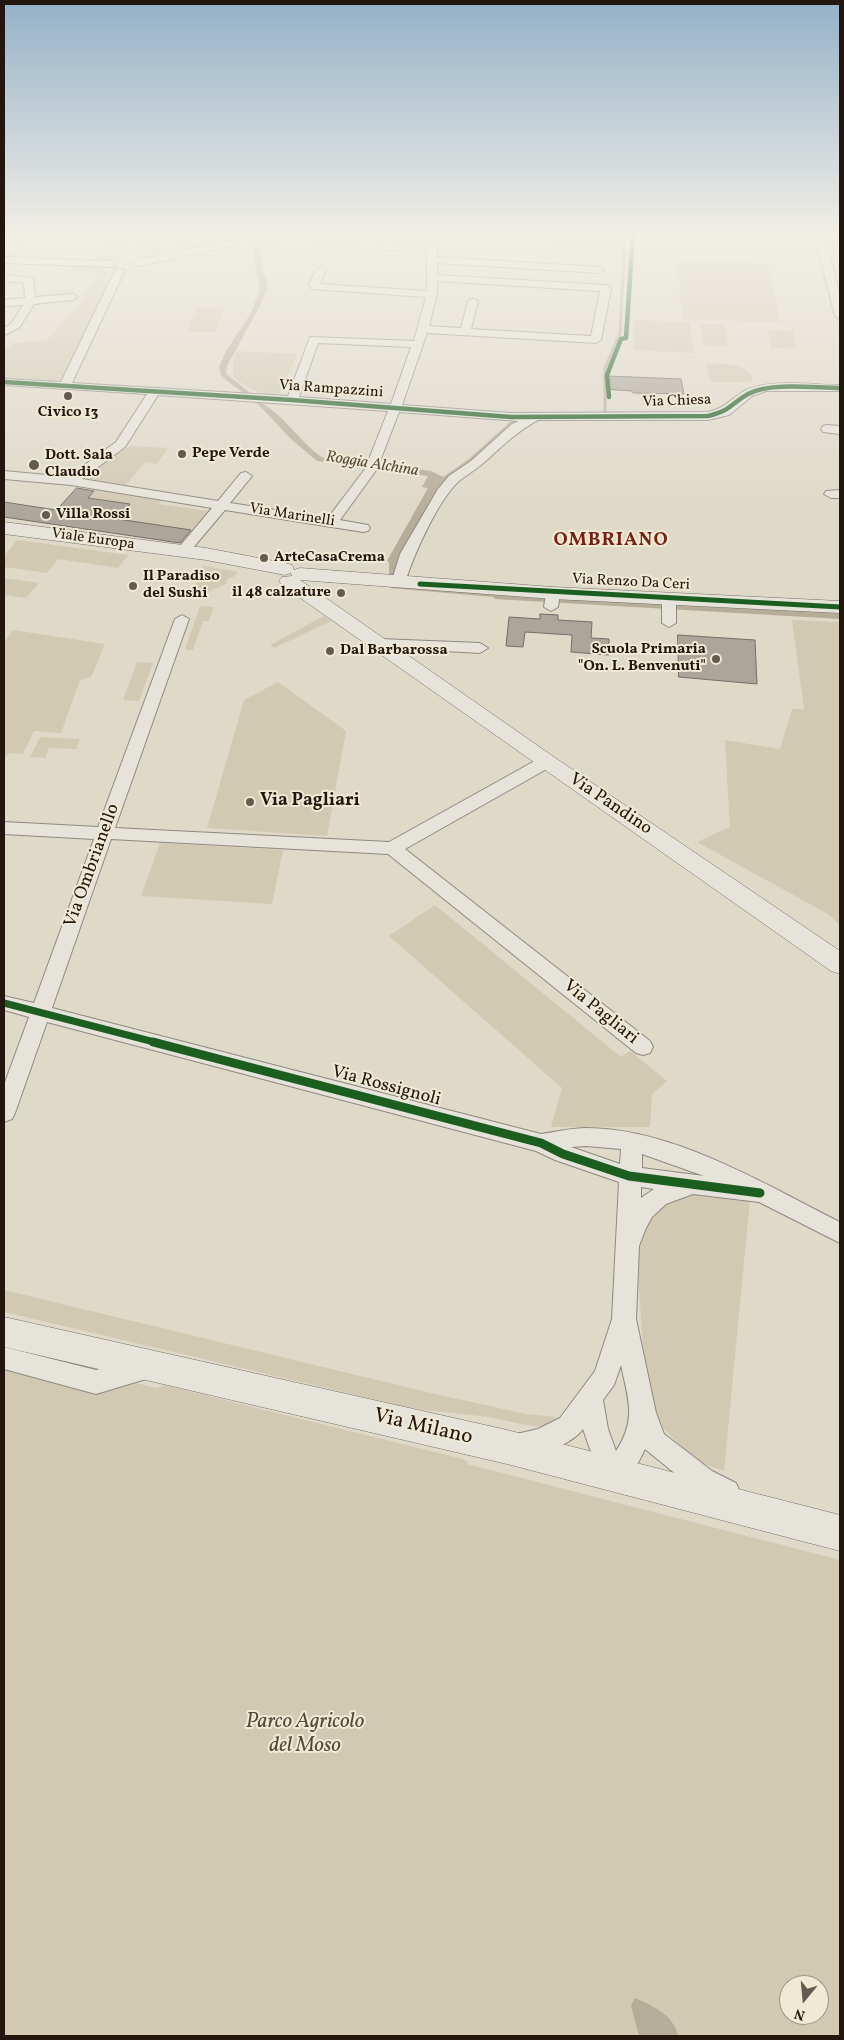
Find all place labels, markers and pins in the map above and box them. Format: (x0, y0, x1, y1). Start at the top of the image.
marker: Civico 13 (62, 390, 74, 402)
place label: Civico 13 (38, 404, 98, 422)
place label: Pepe Verde (192, 445, 270, 463)
place label: Dott. Sala Claudio (45, 447, 113, 482)
marker: Pepe Verde (176, 448, 188, 460)
marker: Dott. Sala Claudio (27, 458, 41, 472)
place label: Villa Rossi (56, 506, 130, 524)
marker: Villa Rossi (40, 509, 52, 521)
place label: ArteCasaCrema (274, 549, 385, 567)
marker: ArteCasaCrema (258, 552, 270, 564)
place label: Il Paradiso del Sushi (143, 568, 220, 603)
marker: Il Paradiso del Sushi (127, 580, 139, 592)
place label: il 48 calzature (232, 584, 331, 602)
marker: il 48 calzature (335, 587, 347, 599)
place label: Scuola Primaria "On. L. Benvenuti" (578, 641, 706, 676)
place label: Dal Barbarossa (340, 642, 448, 660)
marker: Dal Barbarossa (324, 645, 336, 657)
marker: Scuola Primaria "On. L. Benvenuti" (710, 653, 722, 665)
place label: Via Pagliari (260, 791, 360, 813)
marker: Via Pagliari (244, 796, 256, 808)

